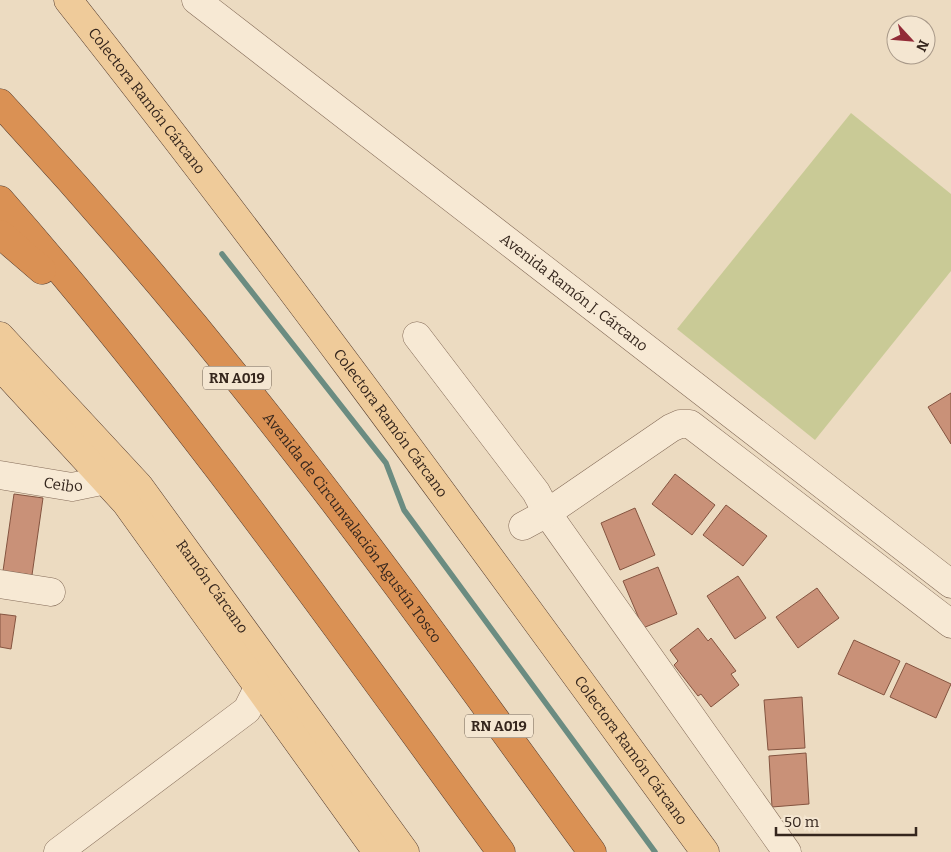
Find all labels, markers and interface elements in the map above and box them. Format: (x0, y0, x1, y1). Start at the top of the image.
north arrow (886, 15, 936, 65)
street label: Colectora Ramón Cárcano (84, 24, 209, 178)
text: N (912, 37, 932, 54)
street label: Avenida Ramón J. Cárcano (497, 230, 652, 355)
street label: Colectora Ramón Cárcano (330, 345, 451, 501)
road number: RN A019 (203, 366, 271, 389)
street label: Avenida de Circunvalación Agustín Tosco (259, 409, 445, 646)
street label: Ceibo (42, 473, 84, 496)
street label: Ramón Cárcano (172, 537, 252, 637)
street label: Colectora Ramón Cárcano (570, 672, 691, 828)
road number: RN A019 (465, 714, 533, 738)
scale bar (776, 804, 916, 836)
text: 50 m (784, 813, 820, 831)

